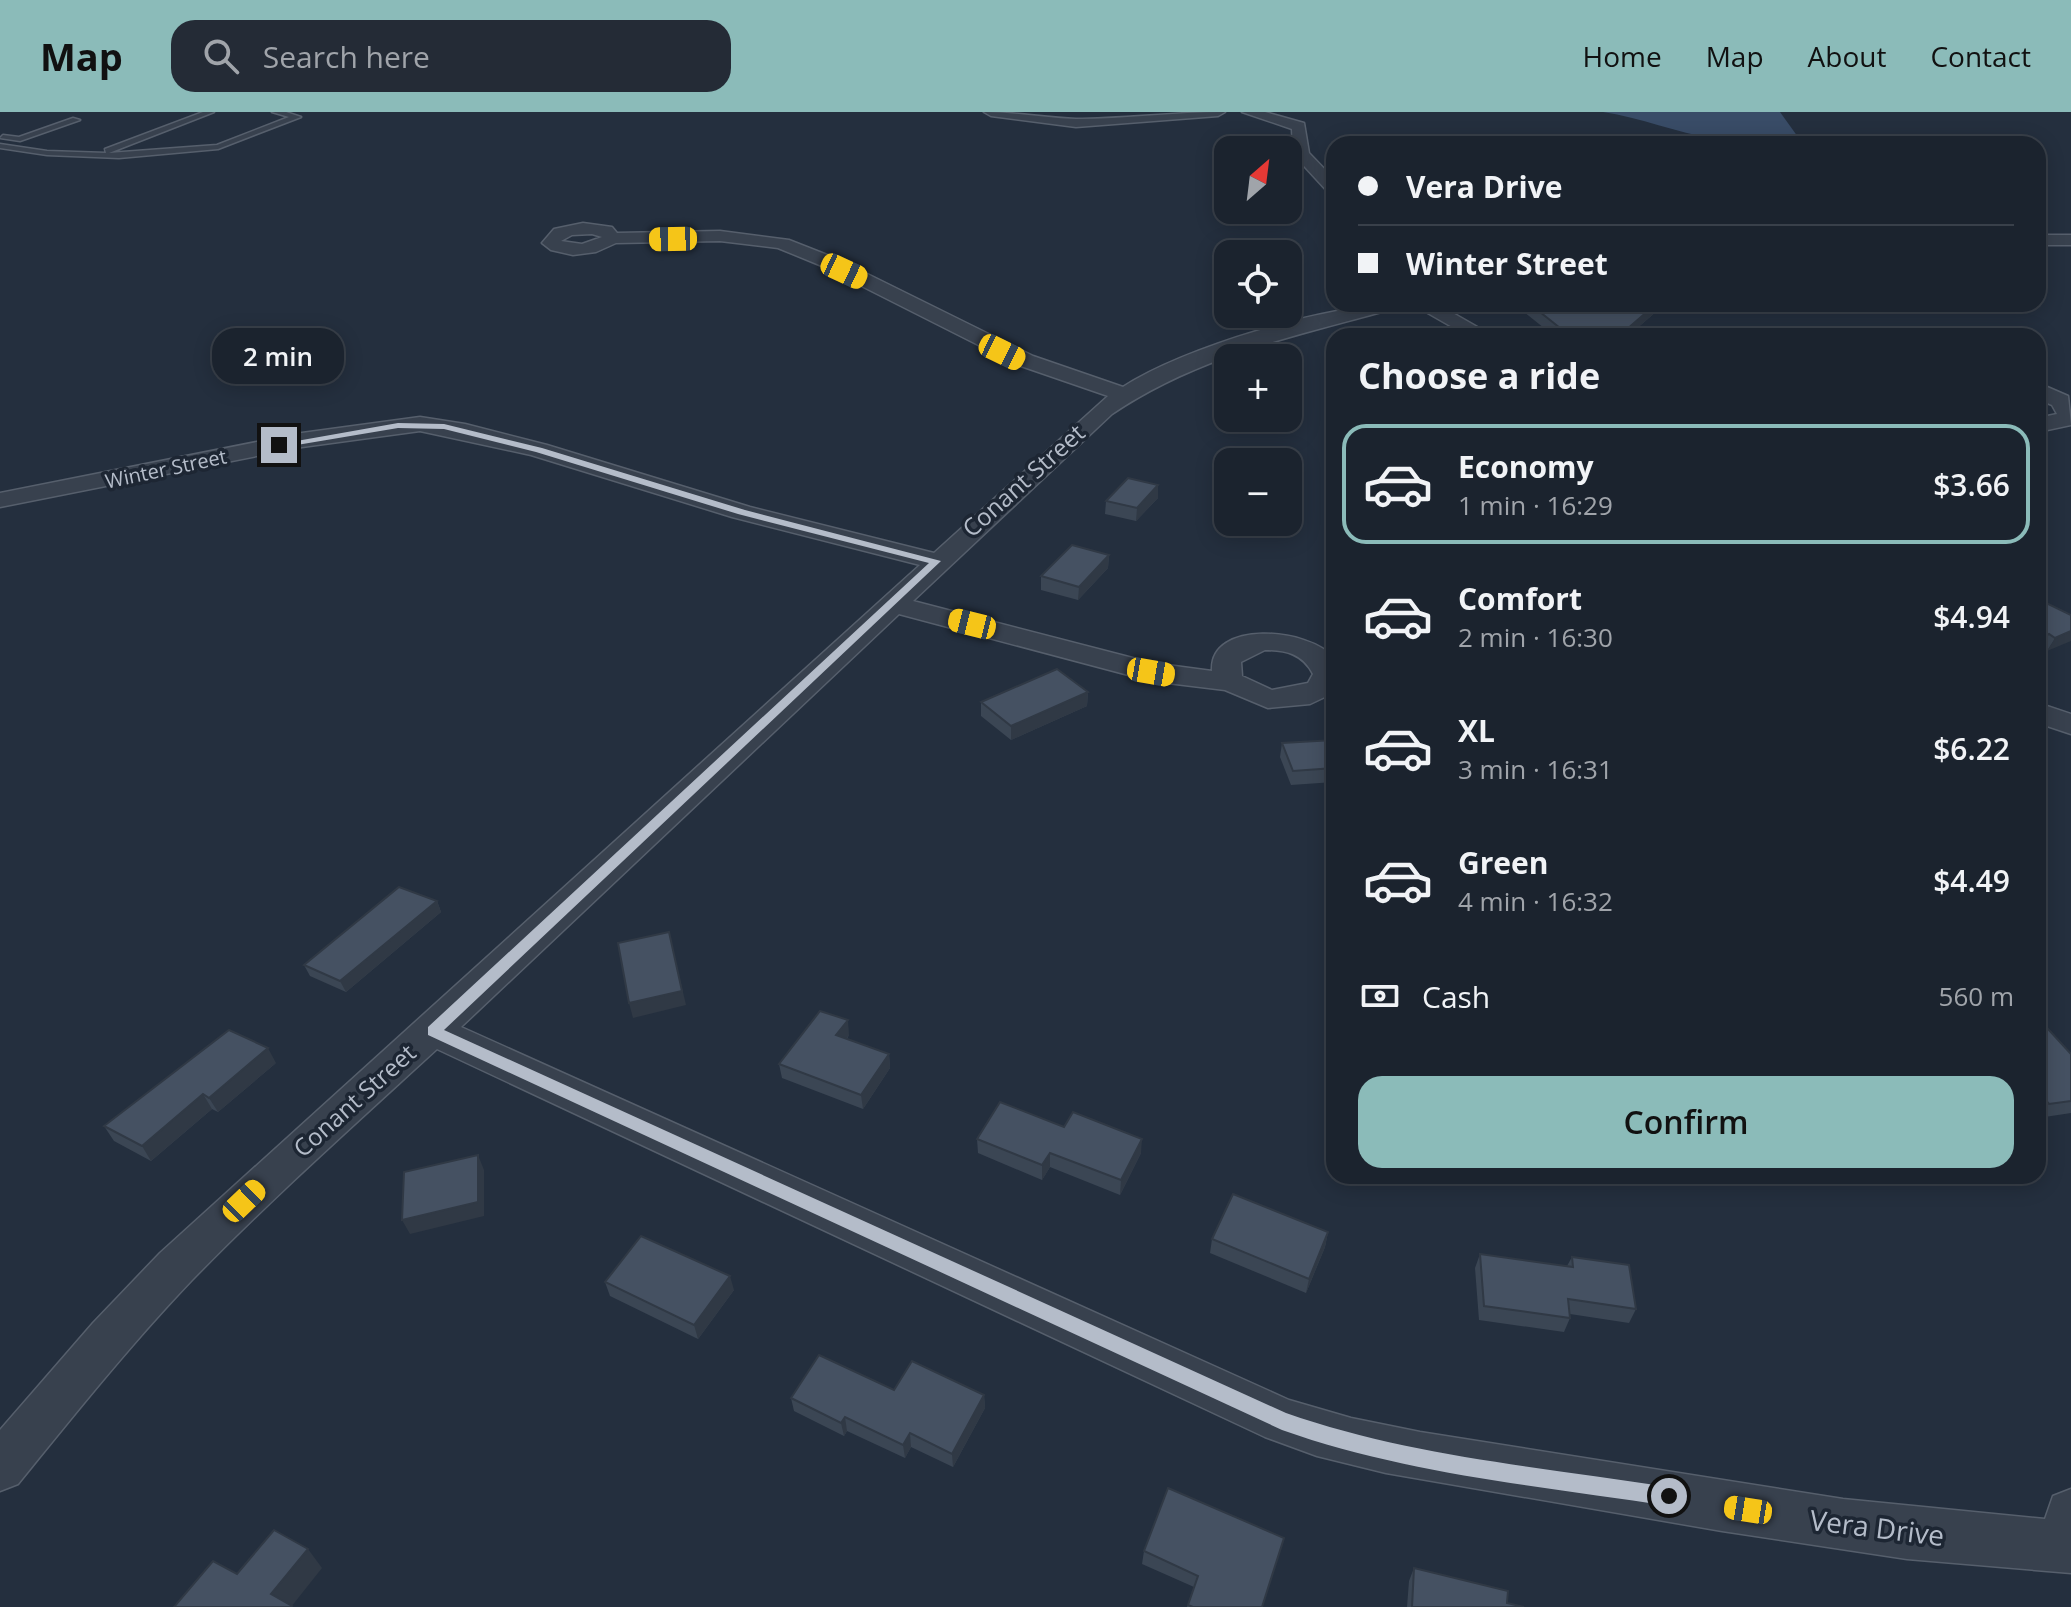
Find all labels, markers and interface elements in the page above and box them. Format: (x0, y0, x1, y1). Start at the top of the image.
search box (171, 20, 731, 92)
text: Map (40, 30, 123, 82)
icon: search (199, 34, 243, 78)
text: Search here (263, 36, 430, 77)
text: Home (1583, 37, 1662, 75)
text: Map (1706, 37, 1764, 75)
text: About (1808, 37, 1886, 75)
text: Contact (1930, 37, 2031, 75)
north arrow (1214, 136, 1302, 224)
map controls (1214, 136, 1302, 536)
text: Vera Drive (1406, 166, 1563, 207)
car (649, 227, 697, 251)
button: locate (1214, 240, 1302, 328)
text: Winter Street (1406, 243, 1608, 284)
car (817, 250, 871, 292)
callout: 2 min (213, 329, 345, 385)
car (975, 331, 1029, 373)
text: 2 min (243, 338, 313, 374)
button: + (1214, 344, 1302, 432)
text: Choose a ride (1358, 351, 1600, 400)
street label: Conant Street (955, 416, 1091, 544)
route end (261, 427, 297, 463)
street label: Winter Street (103, 442, 229, 495)
text: Economy (1458, 446, 1594, 487)
button: − (1214, 448, 1302, 536)
icon: car (1362, 448, 1434, 520)
text: $3.66 (1933, 464, 2010, 505)
text: 1 min · 16:29 (1458, 487, 1613, 523)
text: Comfort (1458, 578, 1582, 619)
icon: car (1362, 580, 1434, 652)
text: $4.94 (1933, 596, 2010, 637)
car (946, 607, 998, 641)
text: 2 min · 16:30 (1458, 619, 1613, 655)
car (1125, 656, 1177, 688)
text: XL (1458, 710, 1495, 751)
icon: car (1362, 712, 1434, 784)
text: $6.22 (1933, 728, 2010, 769)
text: 3 min · 16:31 (1458, 751, 1613, 787)
text: Green (1458, 842, 1549, 883)
icon: car (1362, 844, 1434, 916)
text: $4.49 (1933, 860, 2010, 901)
text: 4 min · 16:32 (1458, 883, 1613, 919)
icon: cash (1358, 974, 1402, 1018)
text: Cash (1422, 976, 1490, 1017)
text: 560 m (1939, 978, 2014, 1014)
street label: Conant Street (286, 1036, 422, 1164)
button: Confirm (1358, 1076, 2014, 1168)
car (218, 1176, 270, 1226)
route start (1651, 1478, 1687, 1514)
car (1722, 1494, 1774, 1526)
street label: Vera Drive (1808, 1500, 1947, 1554)

